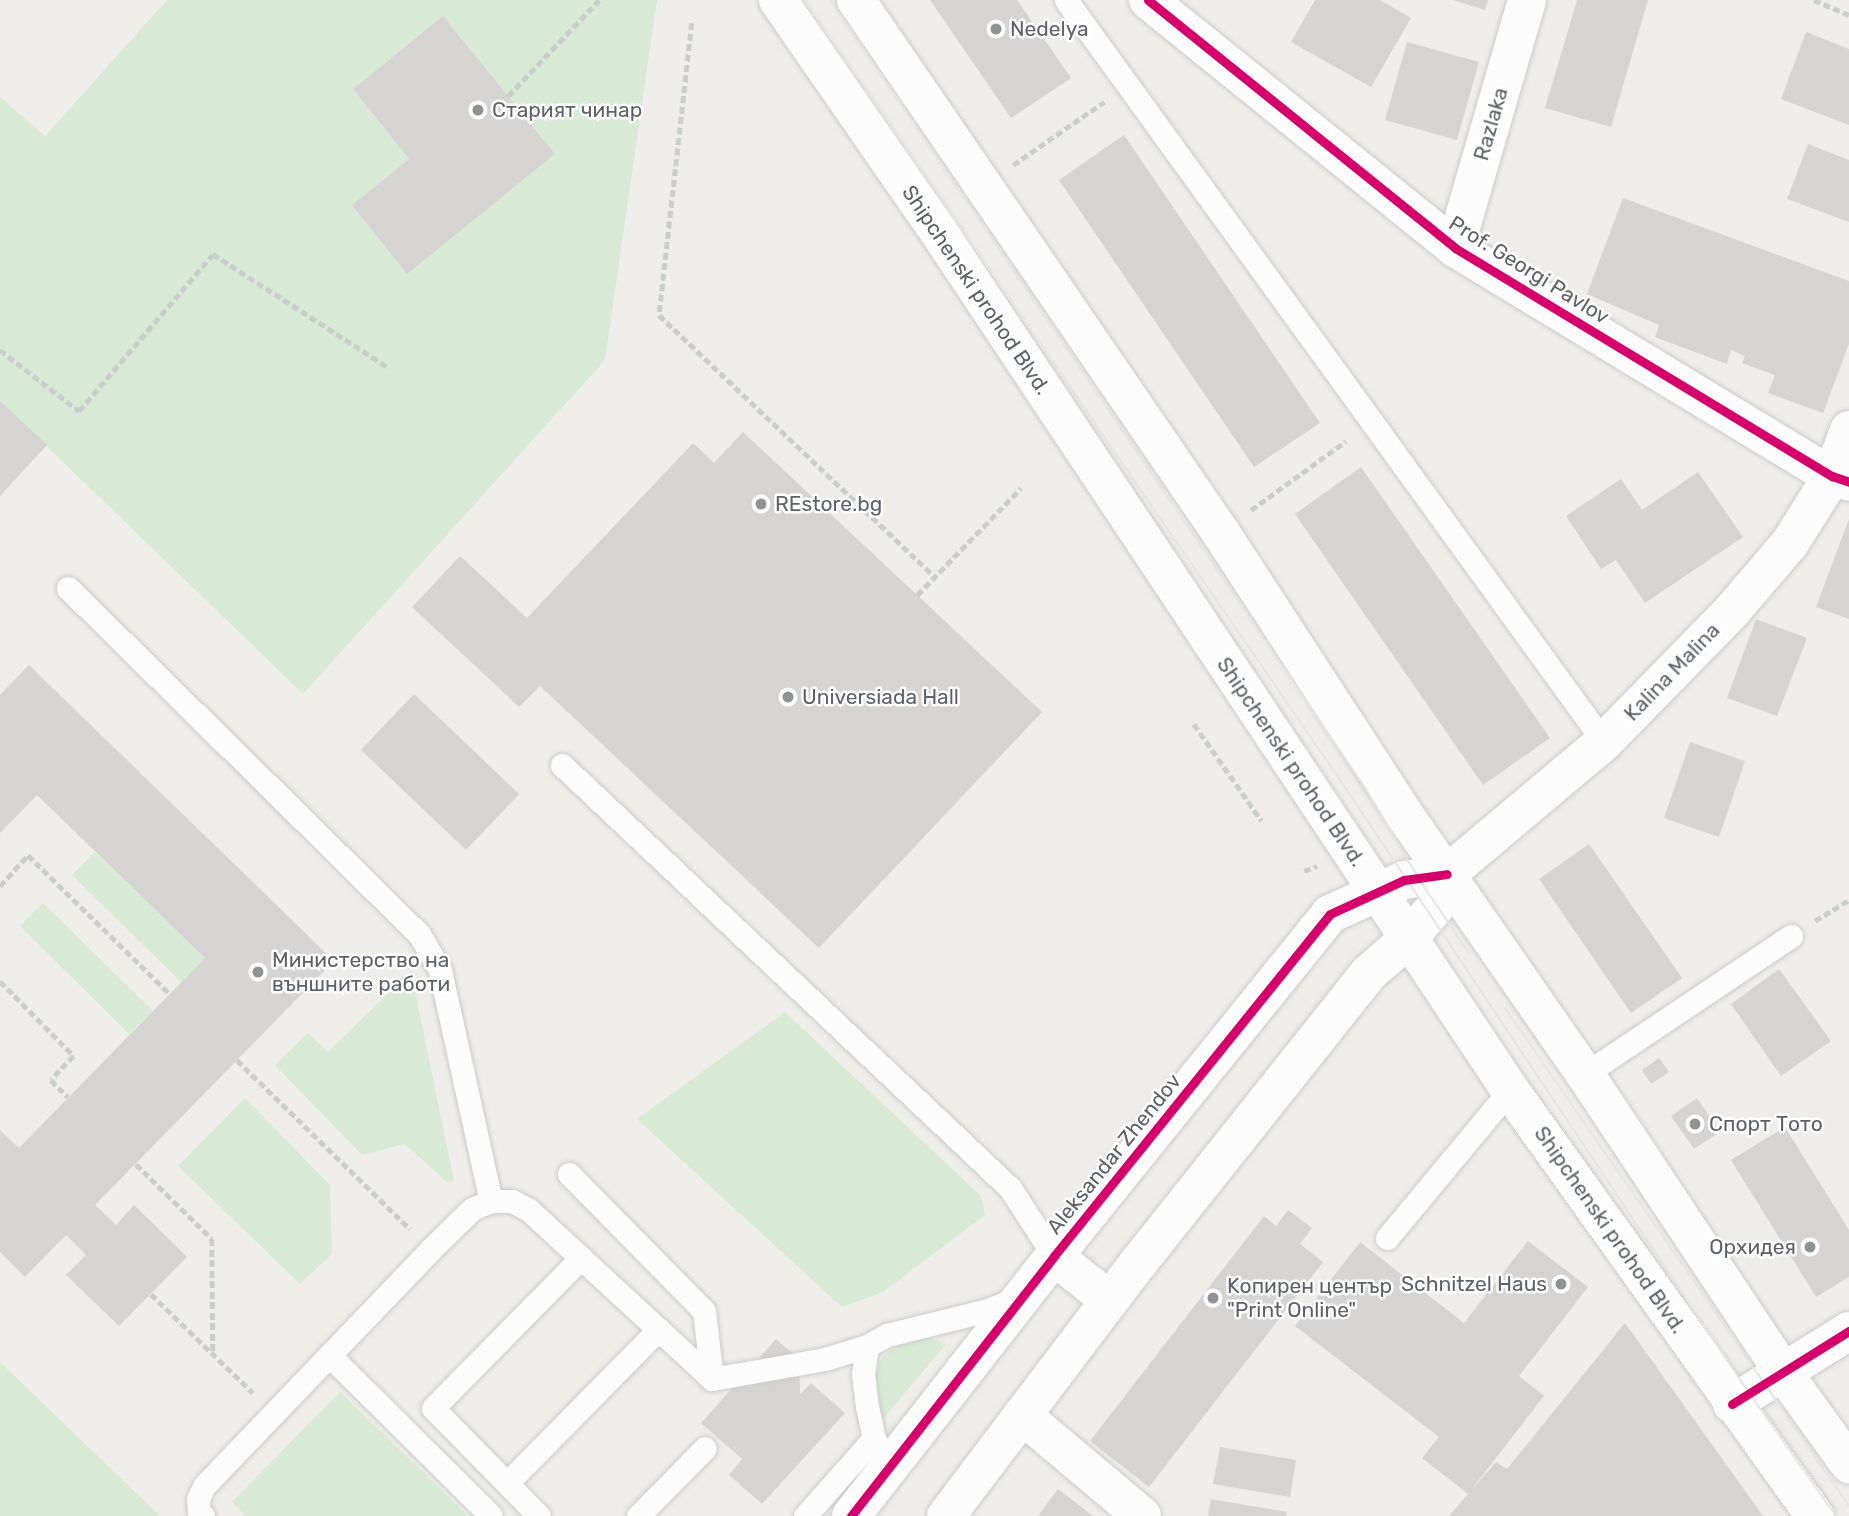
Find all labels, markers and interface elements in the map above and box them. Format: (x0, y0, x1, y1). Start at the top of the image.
place label: Nedelya (1010, 16, 1088, 42)
marker: Nedelya (988, 21, 1004, 37)
street label: Razlaka (1469, 85, 1513, 163)
place label: Старият чинар (492, 97, 642, 123)
marker: Старият чинар (470, 102, 486, 118)
street label: Shipchenski prohod Blvd. (896, 181, 1056, 399)
street label: Prof. Georgi Pavlov (1444, 211, 1614, 329)
place label: REstore.bg (775, 491, 882, 517)
marker: REstore.bg (753, 496, 769, 512)
street label: Kalina Malina (1619, 618, 1725, 726)
street label: Shipchenski prohod Blvd. (1211, 653, 1371, 871)
place label: Universiada Hall (802, 684, 959, 710)
marker: Universiada Hall (780, 689, 796, 705)
place label: Министерство на външните работи (272, 947, 450, 997)
marker: Министерство на външните работи (250, 964, 266, 980)
street label: Aleksandar Zhendov (1041, 1069, 1187, 1239)
place label: Спорт Тото (1709, 1111, 1823, 1137)
marker: Спорт Тото (1687, 1116, 1703, 1132)
street label: Shipchenski prohod Blvd. (1529, 1122, 1691, 1338)
place label: Орхидея (1709, 1234, 1796, 1260)
marker: Орхидея (1802, 1239, 1818, 1255)
place label: Schnitzel Haus (1401, 1271, 1547, 1297)
place label: Kопирен център "Print Online" (1227, 1273, 1392, 1323)
marker: Schnitzel Haus (1553, 1276, 1569, 1292)
marker: Kопирен център "Print Online" (1205, 1290, 1221, 1306)

